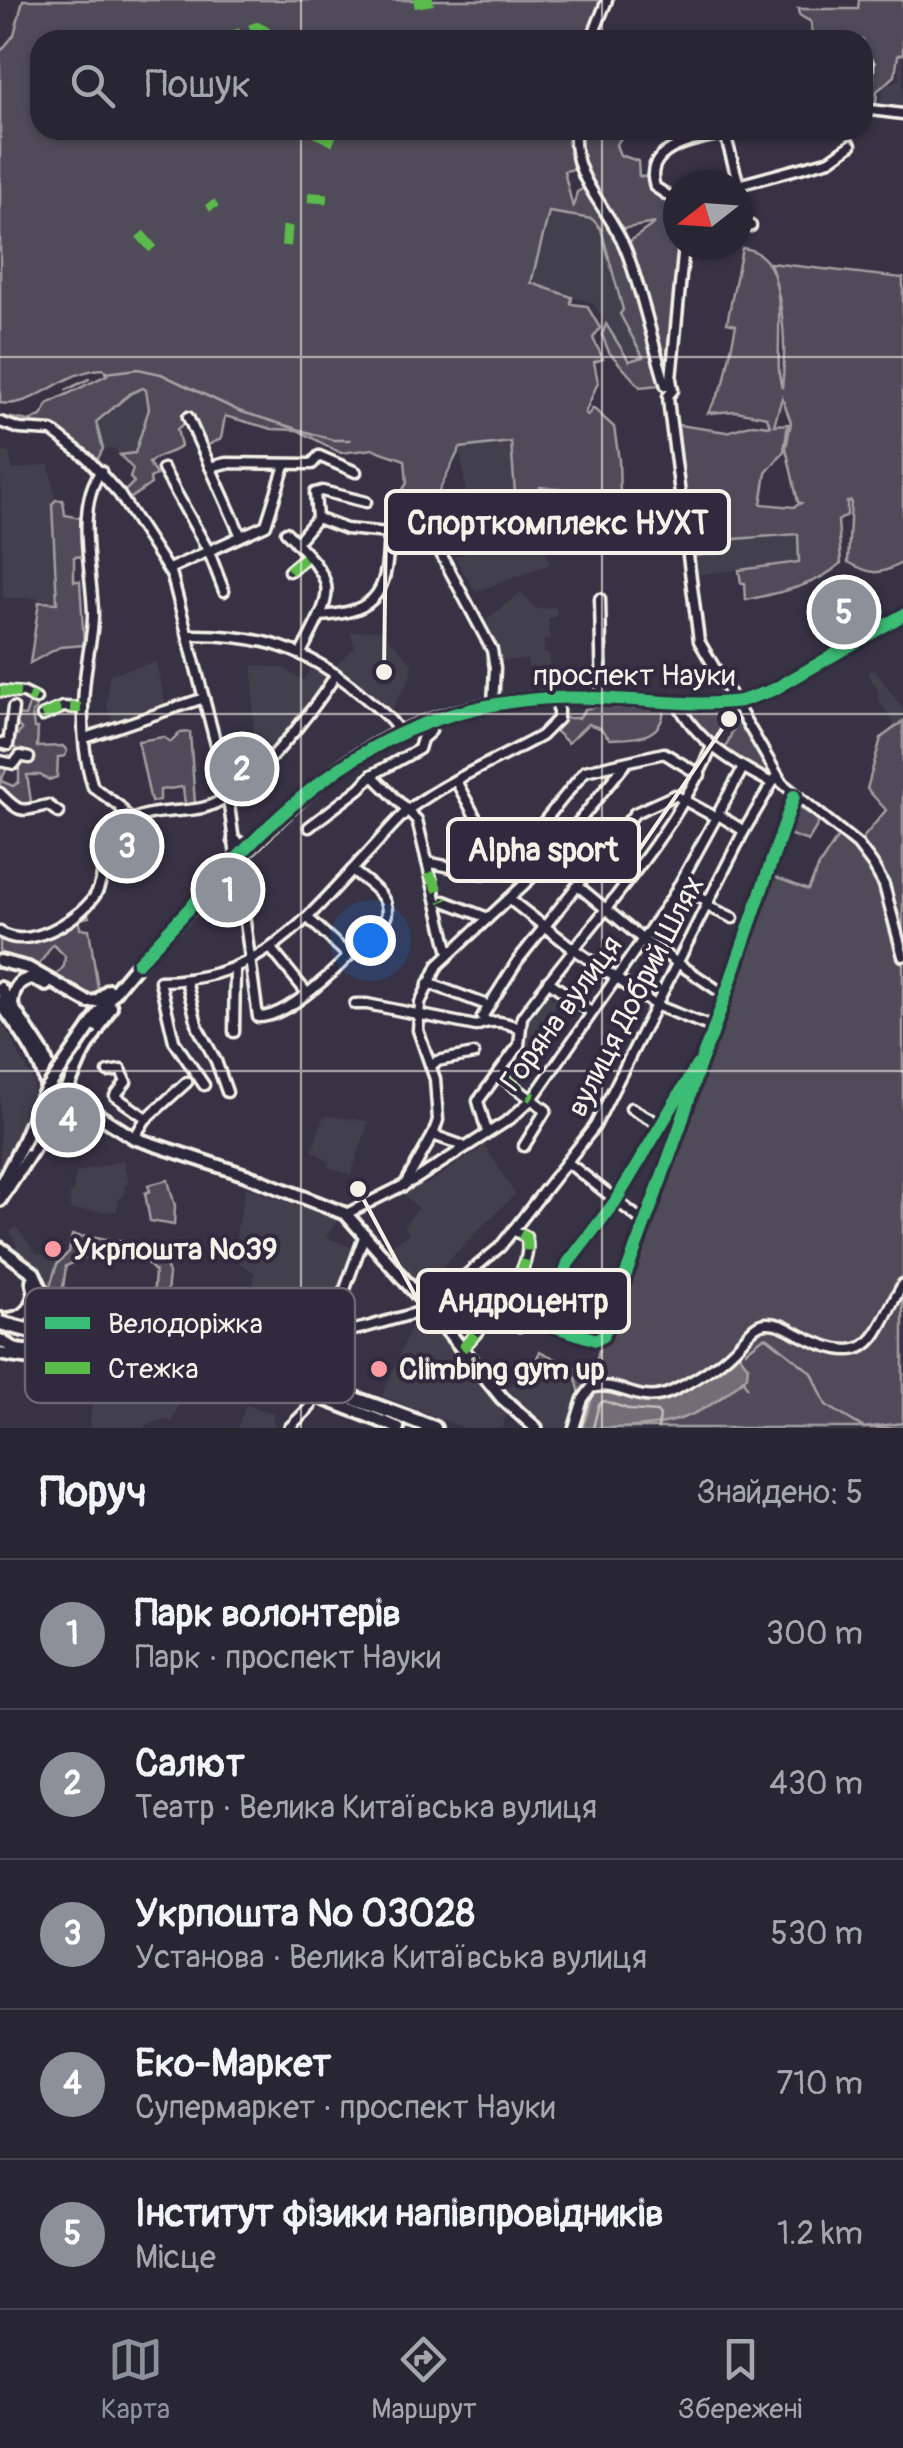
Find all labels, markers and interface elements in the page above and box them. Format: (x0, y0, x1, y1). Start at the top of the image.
search box (30, 30, 873, 140)
icon: search (65, 58, 120, 113)
text: Пошук (145, 61, 251, 109)
north arrow (663, 170, 753, 260)
callout: Спорткомплекс НУХТ (386, 491, 729, 553)
text: Спорткомплекс НУХТ (407, 504, 709, 544)
pin: 5 (812, 574, 876, 650)
street label: проспект Науки (533, 657, 735, 694)
pin: 2 (210, 732, 274, 806)
pin: 3 (94, 808, 160, 884)
callout: Alpha sport (448, 819, 639, 881)
text: Alpha sport (467, 831, 620, 871)
pin: 1 (196, 852, 260, 928)
street label: вулиця Добрий Шлях (559, 870, 712, 1123)
your location (345, 915, 396, 966)
street label: Горяна вулиця (492, 928, 630, 1099)
pin: 4 (36, 1082, 100, 1158)
place label: Укрпошта №39 (73, 1231, 277, 1268)
marker: Укрпошта №39 (42, 1238, 64, 1260)
callout: Андроцентр (418, 1270, 629, 1332)
text: Андроцентр (437, 1282, 609, 1322)
legend (25, 1288, 355, 1403)
text: Велодоріжка (108, 1307, 263, 1342)
place label: Climbing gym up (399, 1351, 605, 1388)
text: Стежка (108, 1352, 199, 1387)
marker: Climbing gym up (368, 1358, 390, 1380)
text: Поруч (40, 1467, 147, 1519)
text: Знайдено: 5 (697, 1473, 863, 1513)
text: Парк волонтерів (135, 1590, 401, 1638)
text: 1 (66, 1614, 79, 1654)
text: 300 m (766, 1614, 863, 1654)
text: Парк · проспект Науки (135, 1638, 441, 1678)
text: Салют (135, 1740, 245, 1788)
text: 2 (64, 1764, 81, 1804)
text: 430 m (769, 1764, 863, 1804)
text: Театр · Велика Китаївська вулиця (135, 1788, 597, 1828)
text: Укрпошта № 03028 (135, 1890, 475, 1938)
text: 3 (64, 1914, 81, 1954)
text: 530 m (771, 1914, 863, 1954)
text: Установа · Велика Китаївська вулиця (135, 1938, 647, 1978)
text: Еко-Маркет (135, 2040, 331, 2088)
text: 4 (63, 2064, 82, 2104)
text: 710 m (776, 2064, 863, 2104)
text: Супермаркет · проспект Науки (135, 2088, 555, 2128)
text: Інститут фізики напівпровідників (135, 2190, 664, 2238)
text: 5 (64, 2214, 81, 2254)
text: 1.2 km (777, 2214, 863, 2254)
text: Місце (135, 2238, 216, 2278)
tab: Карта (101, 2332, 170, 2427)
tab: Маршрут (371, 2332, 477, 2427)
tab: Збережені (678, 2332, 802, 2427)

